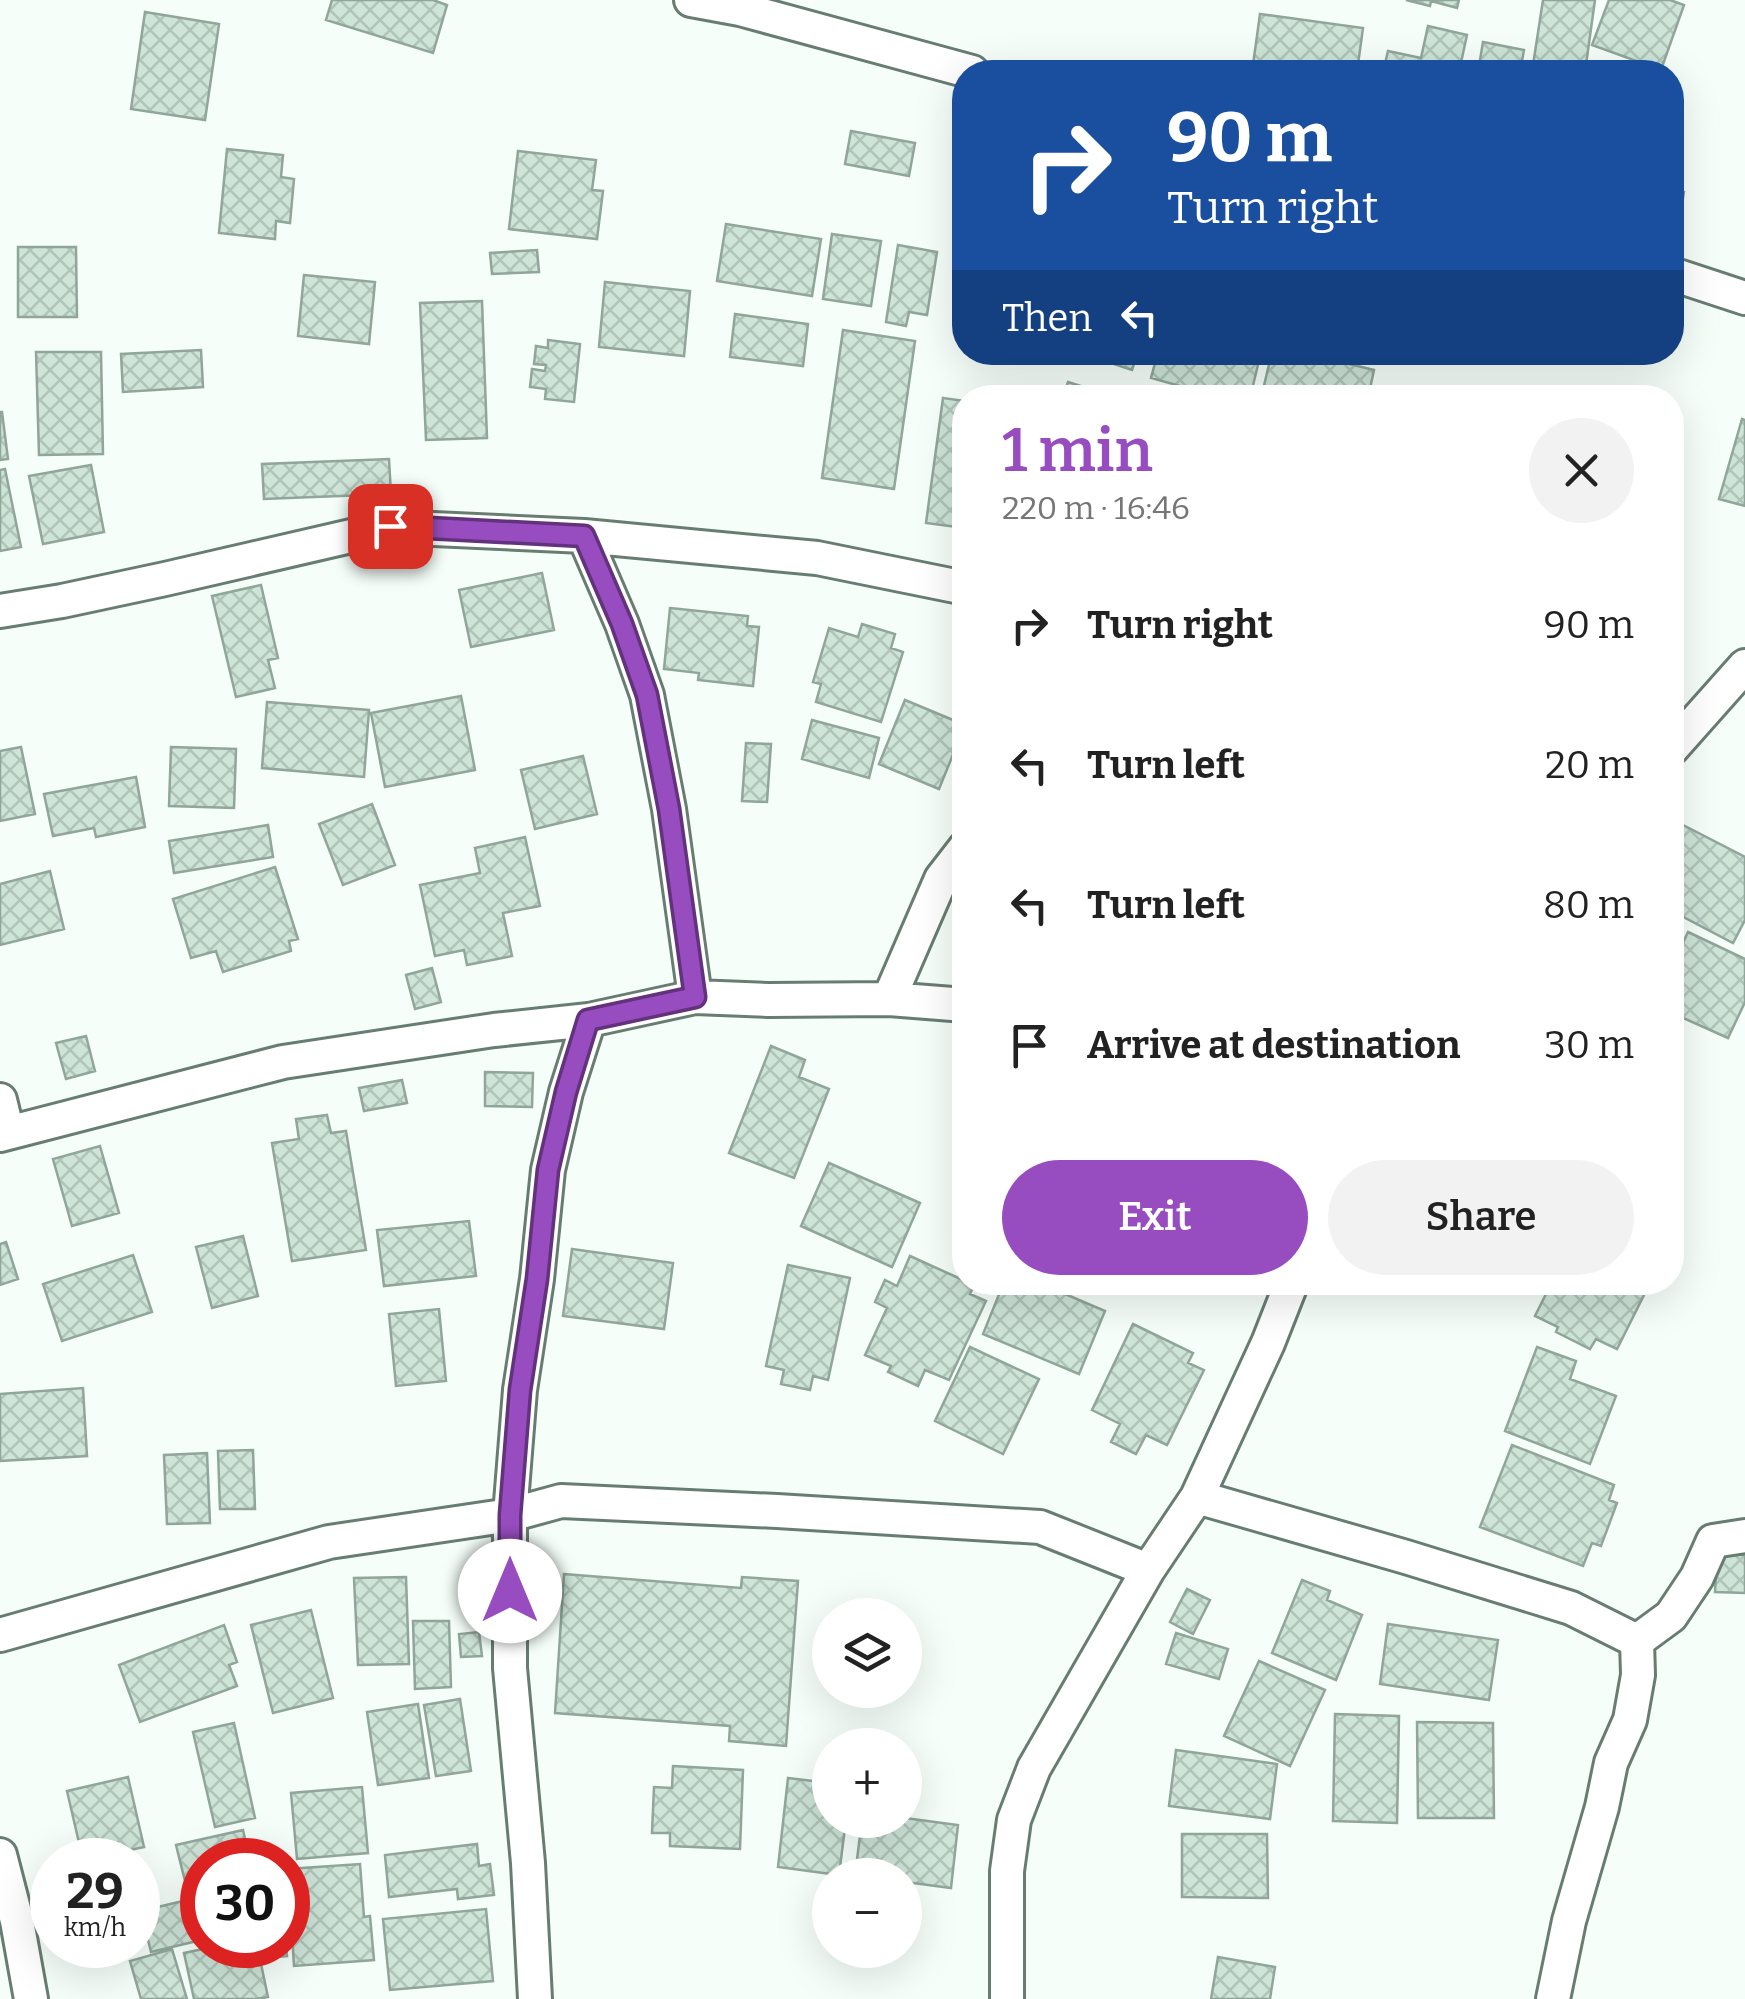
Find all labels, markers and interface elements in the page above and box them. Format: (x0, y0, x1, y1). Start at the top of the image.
text: 90 m (1167, 96, 1332, 180)
icon: right (1002, 100, 1132, 230)
text: Turn right (1167, 181, 1379, 235)
icon: left (1112, 290, 1167, 345)
text: Then (1002, 295, 1092, 341)
text: 1 min (1002, 415, 1153, 487)
button: close (1529, 418, 1634, 523)
pin (348, 484, 433, 569)
text: 220 m · 16:46 (1002, 489, 1190, 527)
icon: arrive (363, 499, 418, 554)
icon: right (1002, 598, 1057, 653)
text: Turn right (1087, 602, 1273, 648)
text: 90 m (1544, 602, 1634, 648)
icon: left (1002, 738, 1057, 793)
text: Turn left (1087, 742, 1245, 788)
text: 20 m (1545, 742, 1634, 788)
icon: left (1002, 878, 1057, 933)
text: Turn left (1087, 882, 1245, 928)
text: 80 m (1543, 882, 1634, 928)
icon: arrive (1002, 1018, 1057, 1073)
text: Arrive at destination (1087, 1022, 1460, 1068)
text: 30 m (1544, 1022, 1634, 1068)
button: Exit (1002, 1160, 1308, 1275)
button: Share (1328, 1160, 1634, 1275)
position arrow (458, 1539, 562, 1643)
map controls (812, 1598, 922, 1968)
button: layers (812, 1598, 922, 1708)
button: + (812, 1728, 922, 1838)
speed limit sign: 30 (180, 1838, 310, 1968)
button: − (812, 1858, 922, 1968)
text: 29 (66, 1861, 124, 1921)
text: km/h (64, 1913, 126, 1943)

